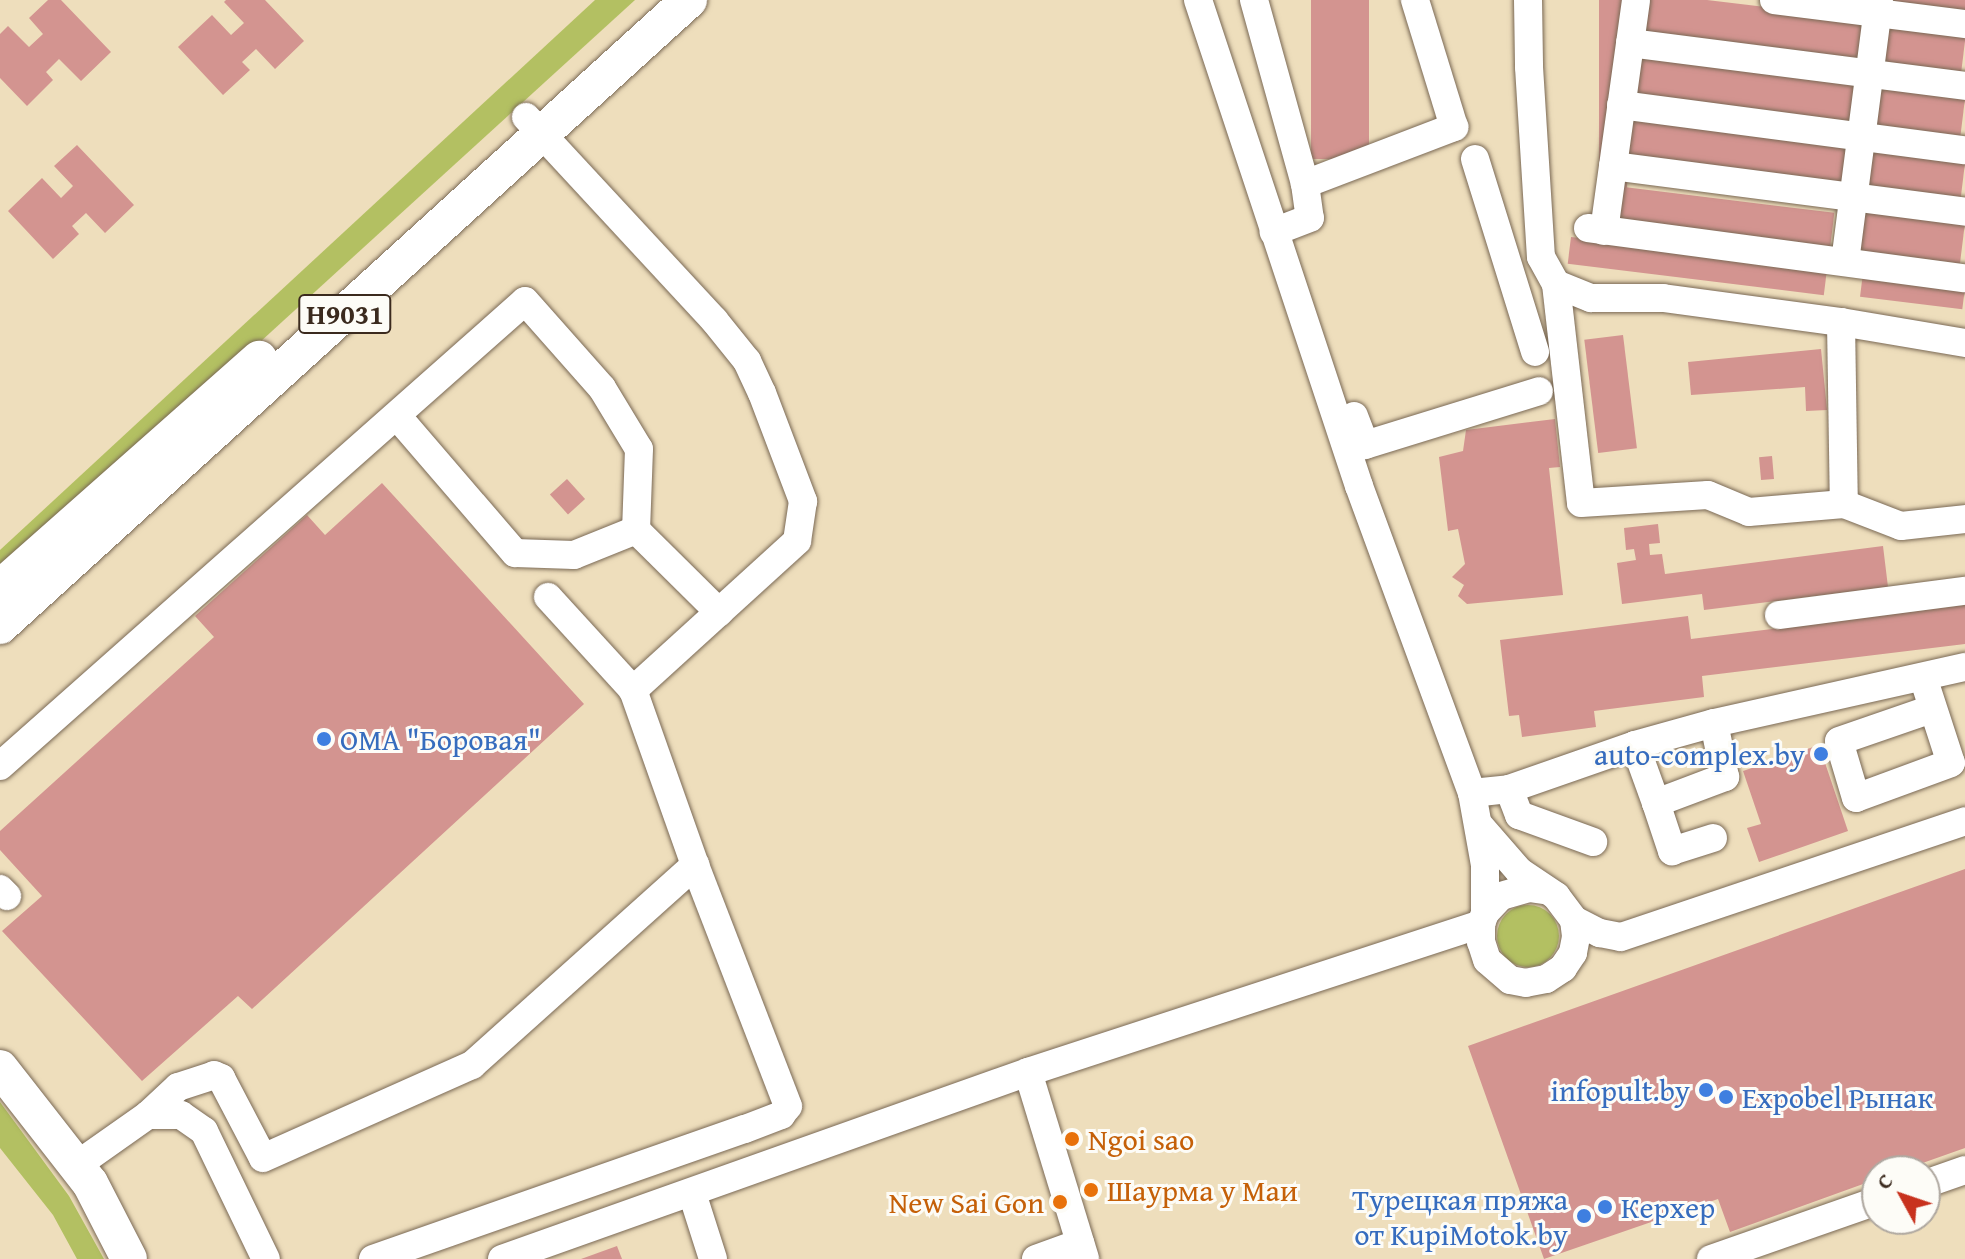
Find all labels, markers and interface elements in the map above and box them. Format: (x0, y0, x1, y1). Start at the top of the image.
road number: Н9031 (297, 290, 393, 338)
place label: ОМА "Боровая" (340, 721, 541, 757)
marker: ОМА "Боровая" (315, 730, 333, 748)
place label: auto-complex.by (1594, 736, 1805, 772)
marker: auto-complex.by (1812, 745, 1830, 763)
place label: infopult.by (1551, 1072, 1690, 1108)
place label: Expobel Рынак (1742, 1079, 1933, 1115)
marker: infopult.by (1697, 1081, 1715, 1099)
marker: Expobel Рынак (1717, 1088, 1735, 1106)
place label: Ngoi sao (1088, 1121, 1194, 1157)
marker: Ngoi sao (1063, 1130, 1081, 1148)
north arrow (1861, 1155, 1941, 1235)
text: С (1868, 1166, 1900, 1196)
place label: Шаурма у Маи (1107, 1172, 1298, 1208)
marker: Шаурма у Маи (1082, 1181, 1100, 1199)
place label: Турецкая пряжа от KupiMotok.by (1352, 1181, 1568, 1252)
place label: New Sai Gon (889, 1184, 1044, 1220)
place label: Керхер (1621, 1189, 1715, 1225)
marker: New Sai Gon (1051, 1193, 1069, 1211)
marker: Керхер (1596, 1198, 1614, 1216)
marker: Турецкая пряжа от KupiMotok.by (1575, 1207, 1593, 1225)

